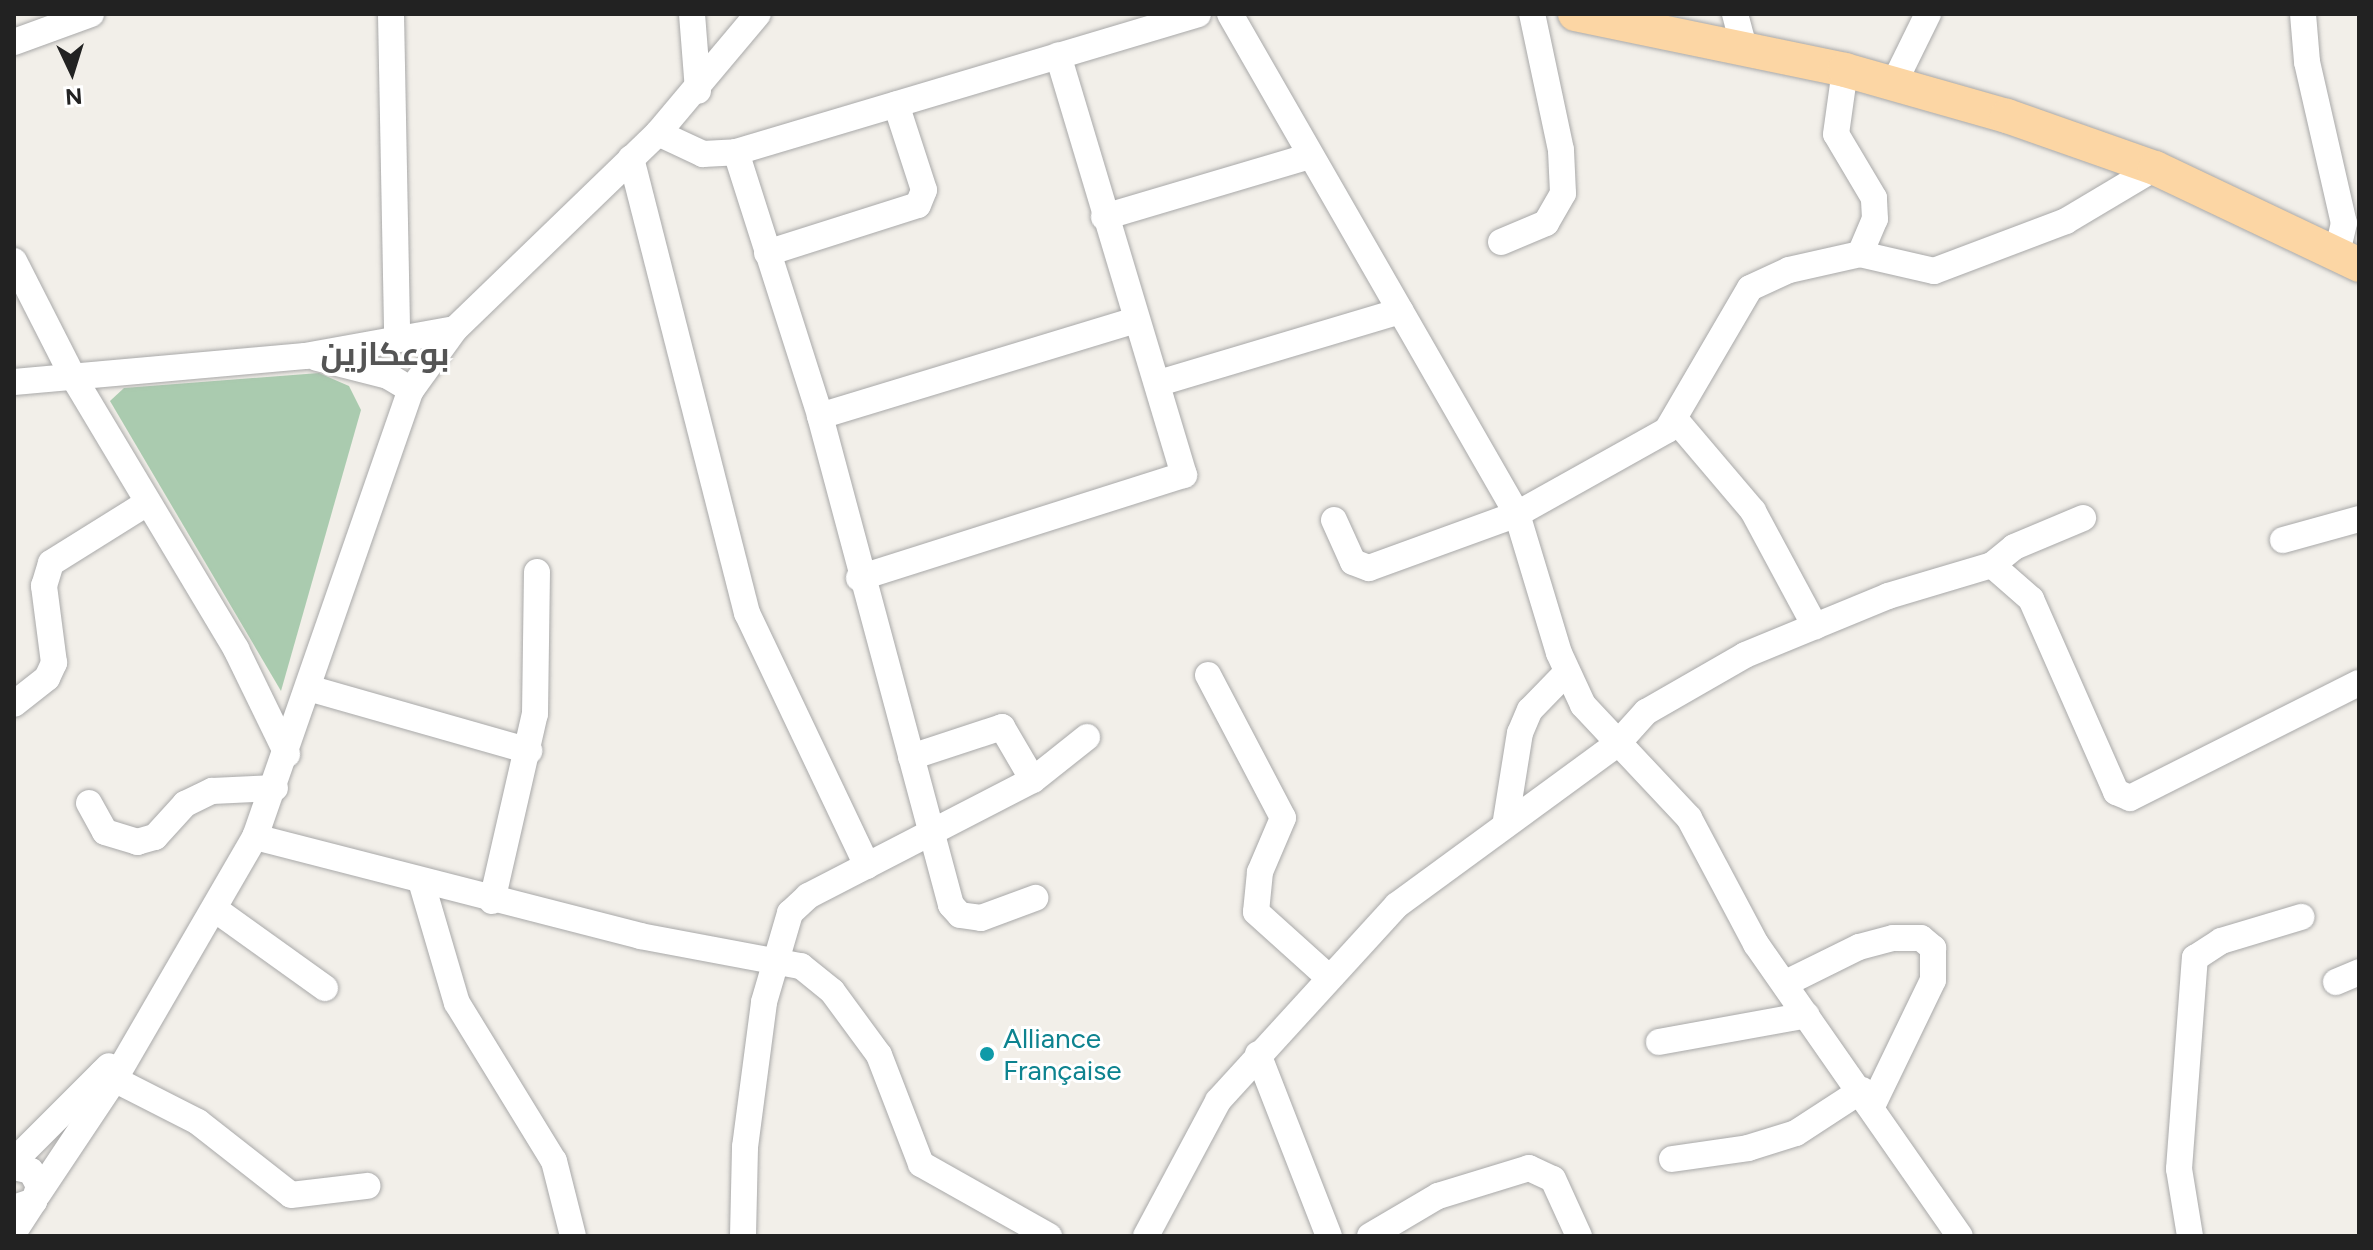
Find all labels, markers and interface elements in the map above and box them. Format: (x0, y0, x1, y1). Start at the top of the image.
north arrow (32, 32, 112, 112)
text: N (64, 82, 83, 111)
district label: بوعكازين (321, 335, 449, 373)
place label: Alliance Française (1003, 1021, 1122, 1087)
marker: Alliance Française (978, 1045, 996, 1063)

